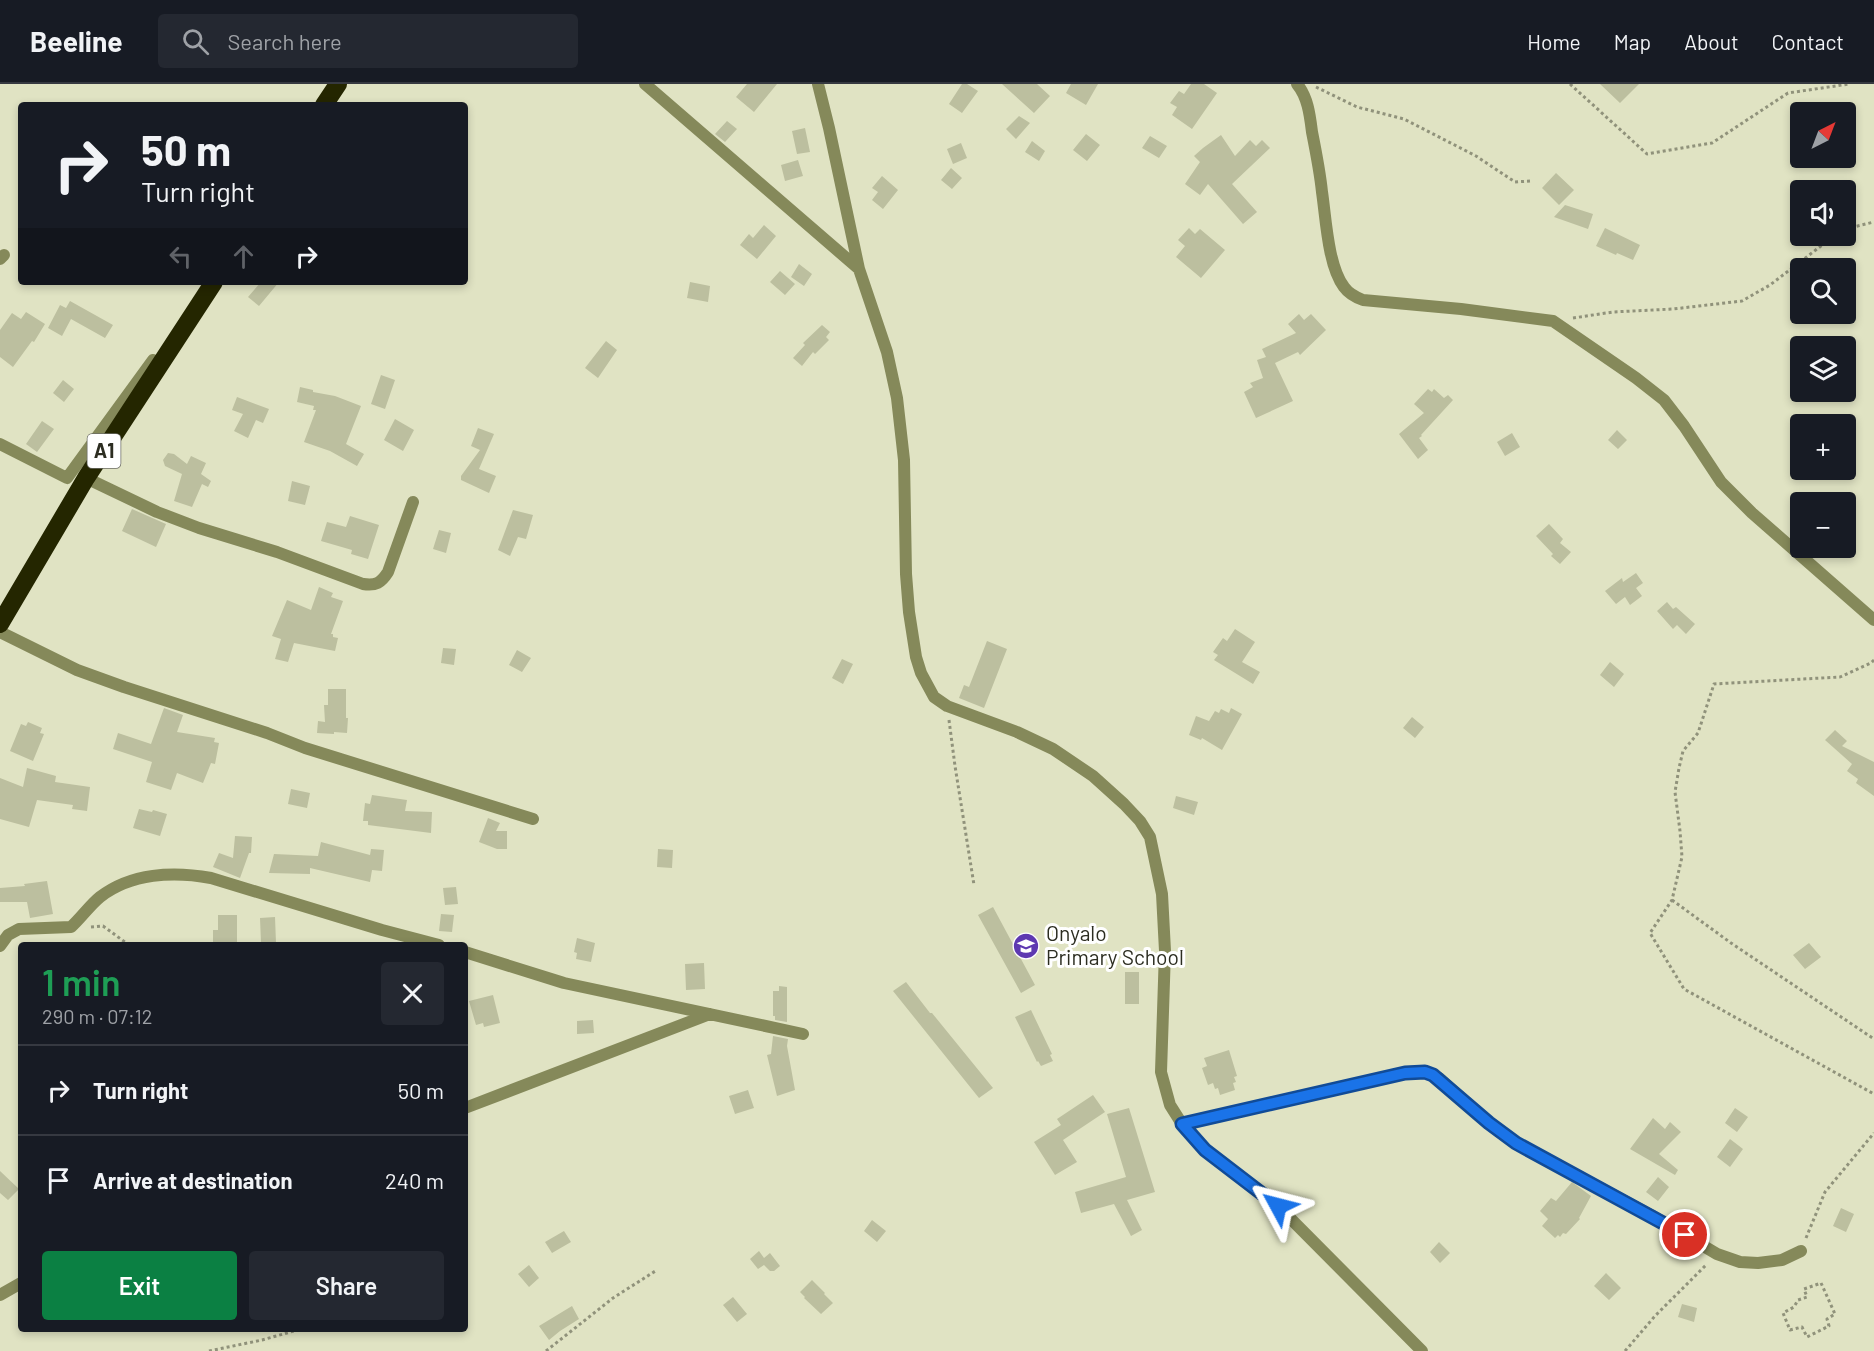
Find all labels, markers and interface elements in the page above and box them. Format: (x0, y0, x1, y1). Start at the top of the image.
search box (158, 14, 578, 68)
text: Beeline (30, 24, 122, 58)
icon: search (179, 25, 212, 58)
text: Search here (227, 28, 342, 54)
text: Home (1527, 29, 1581, 54)
text: Map (1614, 29, 1651, 54)
text: About (1684, 29, 1739, 54)
text: Contact (1772, 29, 1844, 54)
north arrow (1790, 102, 1856, 168)
map controls (1790, 102, 1856, 558)
text: 50 m (141, 124, 231, 174)
icon: right (42, 126, 120, 204)
text: Turn right (141, 175, 255, 207)
button: sound (1790, 180, 1856, 246)
icon: left (164, 240, 197, 273)
icon: ahead (227, 240, 260, 273)
icon: right (290, 240, 323, 273)
button: search (1790, 258, 1856, 324)
button: layers (1790, 336, 1856, 402)
button: + (1790, 414, 1856, 480)
road number: A1 (88, 434, 120, 468)
button: − (1790, 492, 1856, 558)
place label: Onyalo Primary School (1046, 920, 1184, 969)
school or university icon: Onyalo Primary School (1011, 931, 1041, 961)
text: 1 min (42, 960, 121, 1003)
button: close (381, 962, 444, 1025)
text: 290 m · 07:12 (42, 1004, 152, 1028)
icon: right (42, 1074, 75, 1107)
text: Turn right (93, 1077, 188, 1103)
text: 50 m (398, 1077, 444, 1103)
icon: arrive (42, 1164, 75, 1197)
text: Arrive at destination (93, 1167, 292, 1193)
text: 240 m (385, 1167, 444, 1193)
position arrow (1246, 1174, 1310, 1238)
pin (1659, 1209, 1710, 1260)
icon: arrive (1668, 1218, 1701, 1251)
button: Exit (42, 1251, 237, 1320)
button: Share (249, 1251, 444, 1320)

